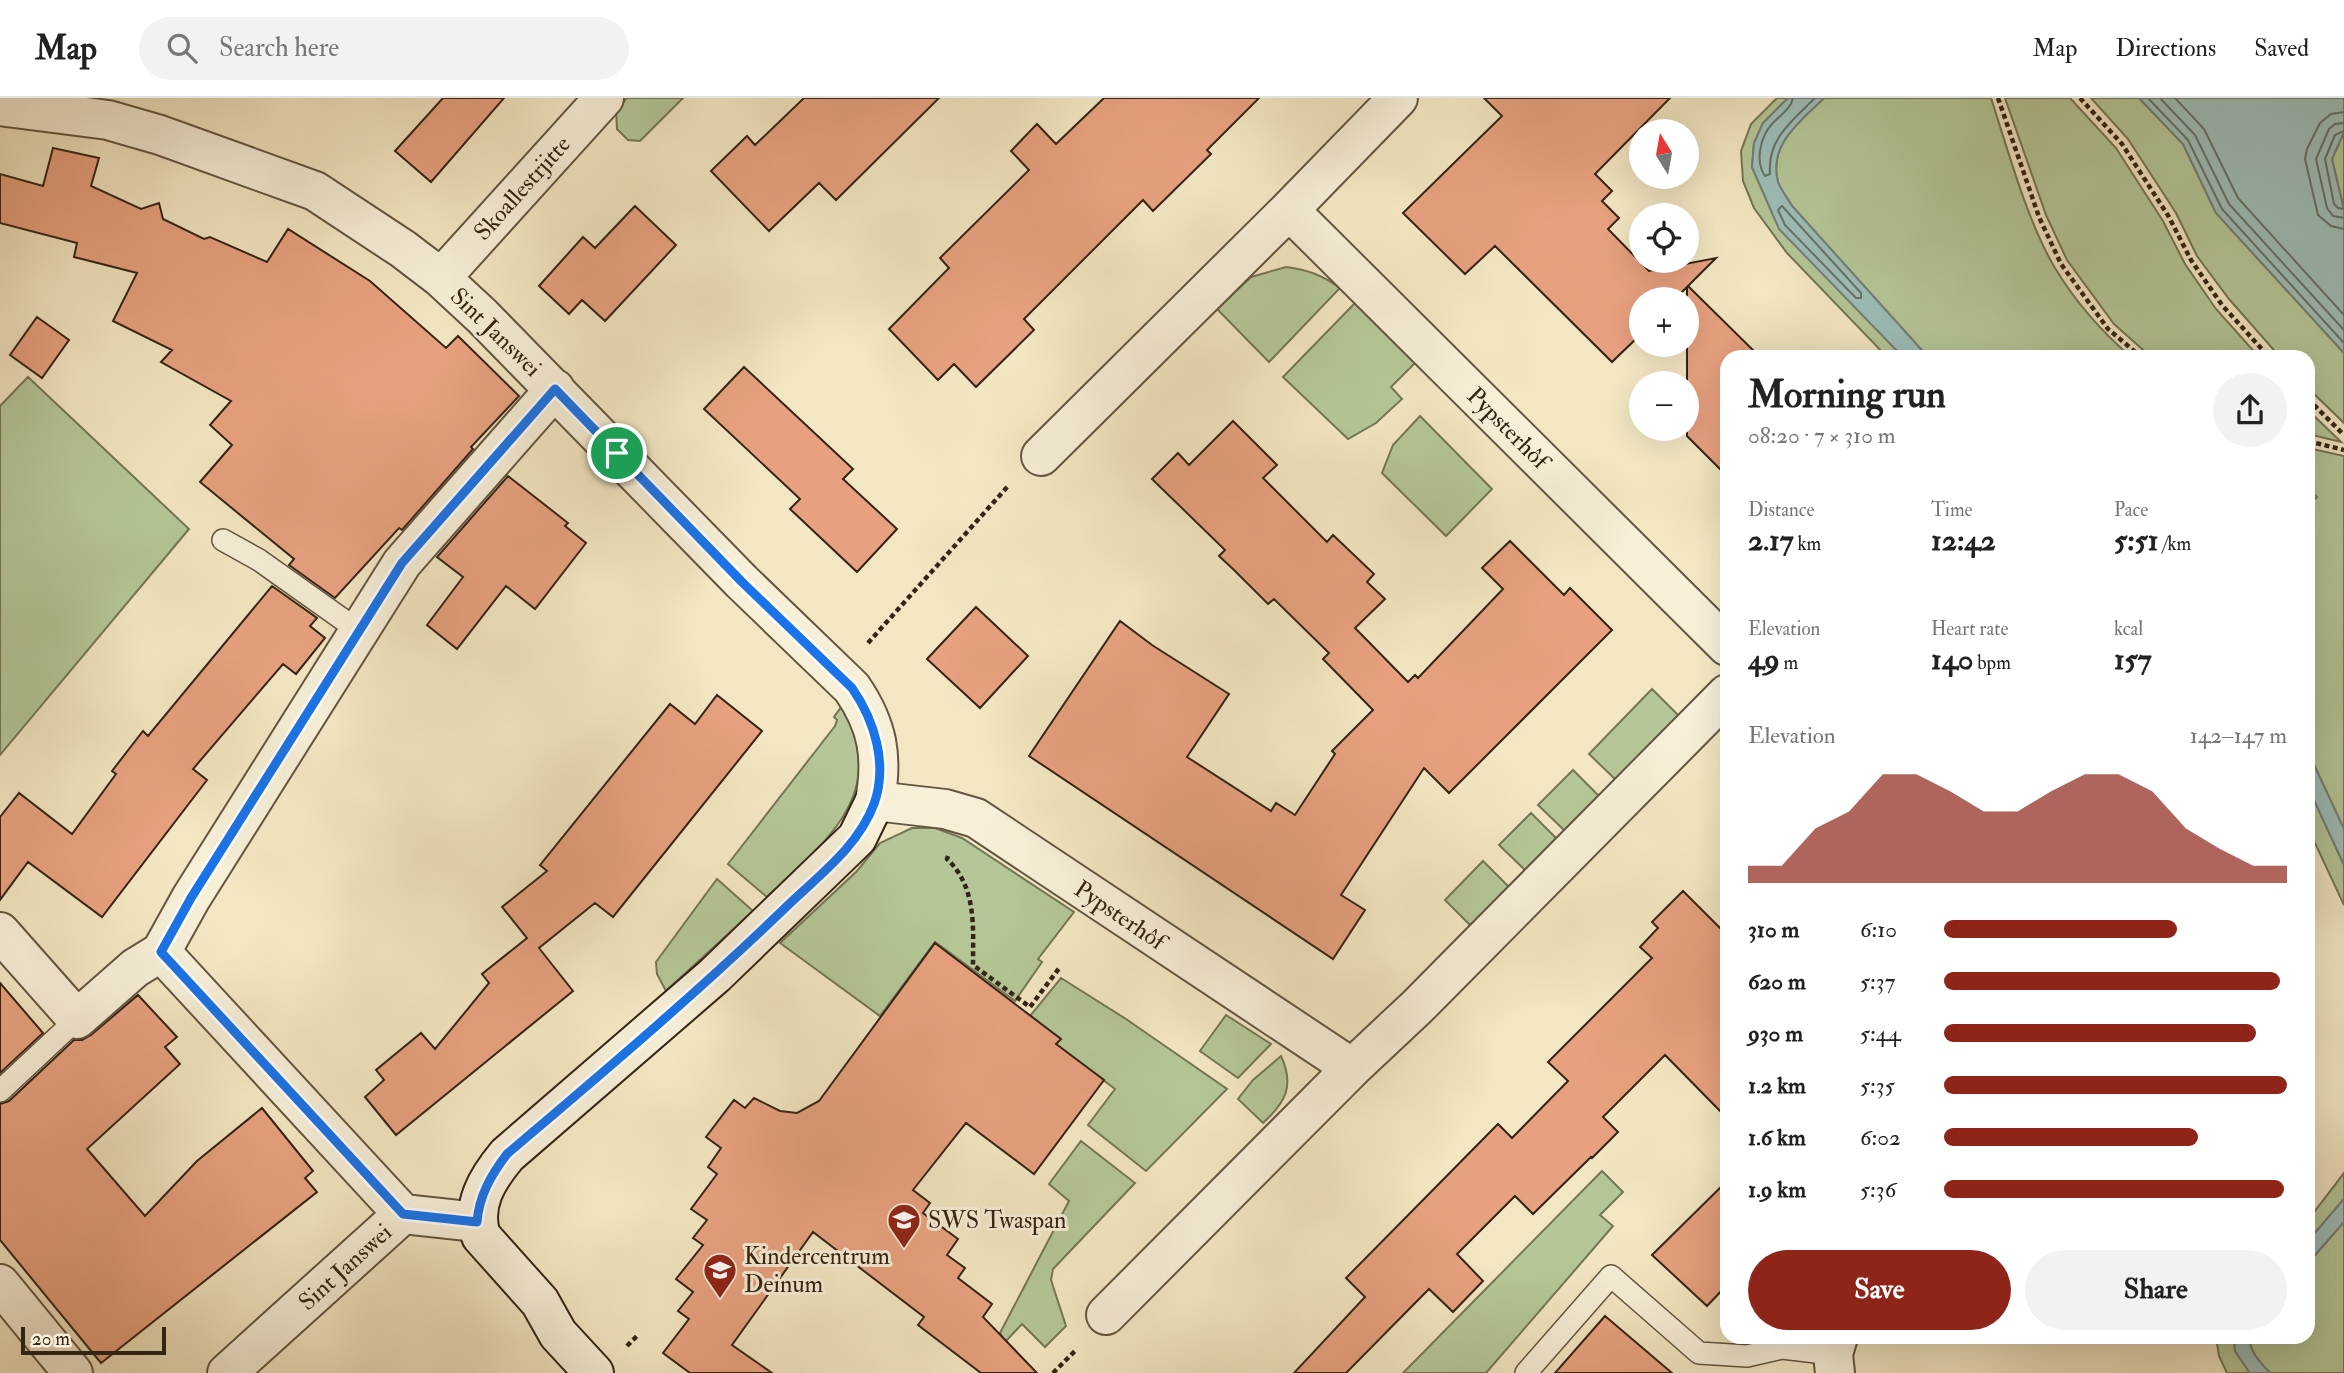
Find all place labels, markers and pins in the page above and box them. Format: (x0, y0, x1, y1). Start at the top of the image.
pin (587, 423, 647, 483)
school or university icon: SWS Twaspan (885, 1201, 923, 1250)
place label: SWS Twaspan (928, 1205, 1067, 1236)
place label: Kindercentrum Deinum (744, 1241, 890, 1300)
school or university icon: Kindercentrum Deinum (701, 1251, 739, 1300)

